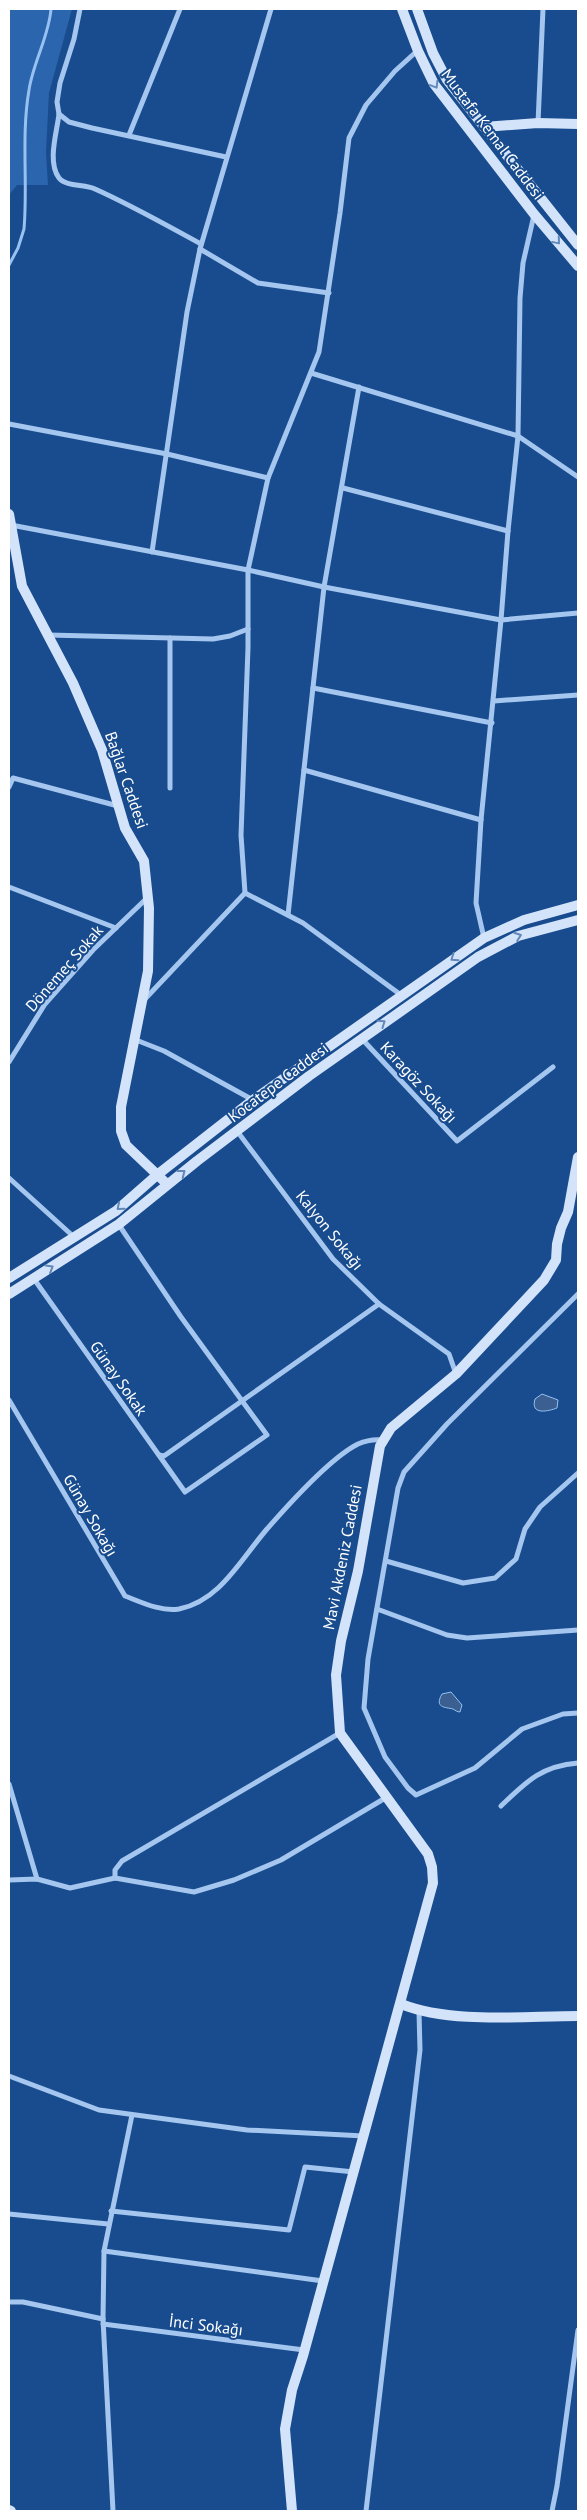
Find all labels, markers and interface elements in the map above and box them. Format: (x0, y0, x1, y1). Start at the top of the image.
street label: Mustafa Kemal Caddesi (437, 65, 549, 203)
one-way arrow (429, 80, 439, 89)
one-way arrow (551, 235, 559, 244)
street label: Bağlar Caddesi (101, 729, 153, 831)
street label: Dönemeç Sokak (21, 920, 107, 1015)
one-way arrow (514, 932, 522, 942)
one-way arrow (450, 952, 460, 961)
one-way arrow (376, 1020, 386, 1029)
street label: Karagöz Sokağı (376, 1037, 462, 1127)
street label: Kocatepe Caddesi (224, 1038, 332, 1126)
one-way arrow (176, 1169, 185, 1178)
street label: Kalyon Sokağı (292, 1186, 368, 1274)
one-way arrow (117, 1202, 126, 1210)
one-way arrow (45, 1265, 54, 1274)
street label: Günay Sokak (86, 1337, 152, 1419)
street label: Günay Sokağı (59, 1470, 123, 1560)
street label: Mavi Akdeniz Caddesi (318, 1483, 366, 1631)
street label: İnci Sokağı (168, 2311, 244, 2339)

